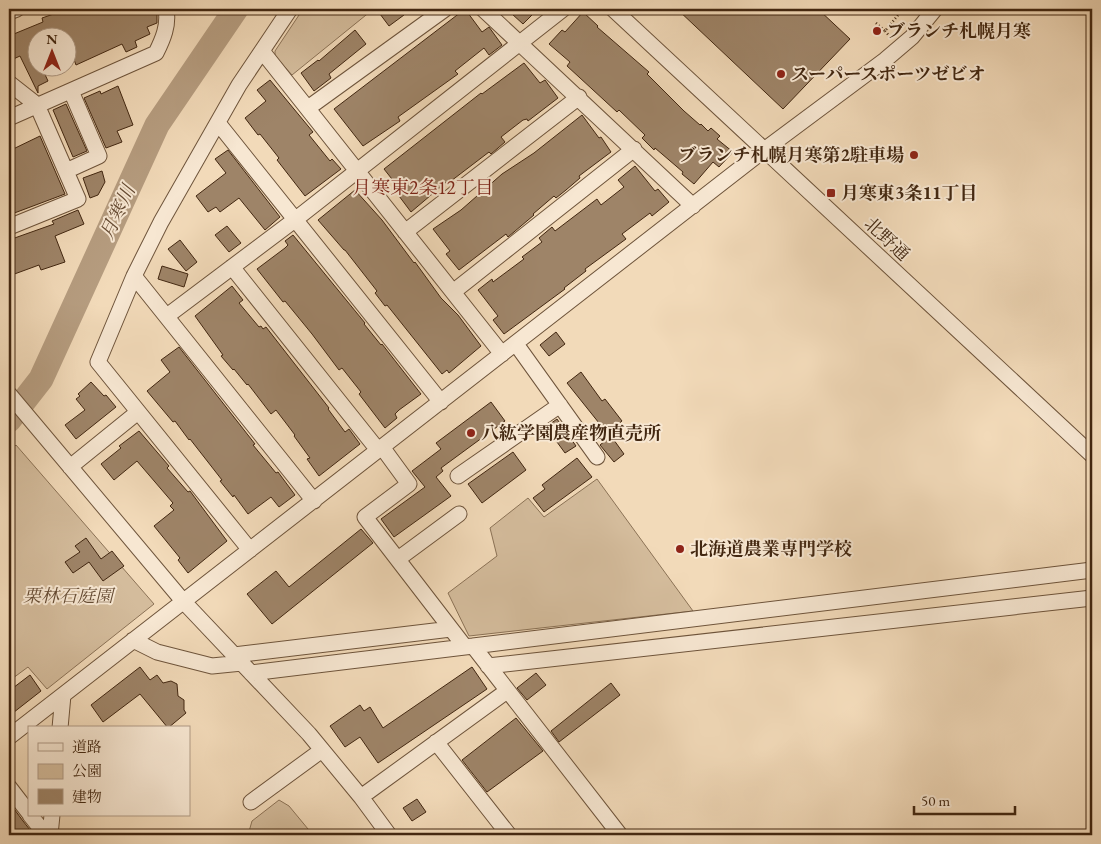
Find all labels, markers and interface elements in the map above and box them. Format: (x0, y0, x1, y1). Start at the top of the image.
place label: ブランチ札幌月寒 (887, 19, 1031, 42)
marker: ブランチ札幌月寒 (871, 25, 883, 37)
north arrow (28, 28, 78, 78)
text: N (46, 30, 58, 48)
place label: スーパースポーツゼビオ (791, 62, 986, 85)
marker: スーパースポーツゼビオ (775, 68, 787, 80)
place label: ブランチ札幌月寒第2駐車場 (678, 143, 904, 166)
marker: ブランチ札幌月寒第2駐車場 (908, 149, 920, 161)
district label: 月寒東2条12丁目 (352, 175, 494, 200)
water label: 月寒川 (94, 179, 142, 243)
place label: 月寒東3条11丁目 (841, 181, 978, 204)
marker: 月寒東3条11丁目 (825, 187, 837, 199)
street label: 北野通 (860, 212, 915, 265)
place label: 八紘学園農産物直売所 (481, 421, 661, 444)
marker: 八紘学園農産物直売所 (465, 427, 477, 439)
place label: 北海道農業専門学校 (690, 537, 852, 560)
marker: 北海道農業専門学校 (674, 543, 686, 555)
park label: 栗林石庭園 (23, 584, 116, 607)
legend (28, 726, 190, 816)
text: 道路 (72, 737, 102, 756)
text: 公園 (72, 761, 102, 780)
scale bar (914, 784, 1015, 816)
text: 建物 (72, 787, 102, 806)
text: 50 m (921, 791, 950, 810)

